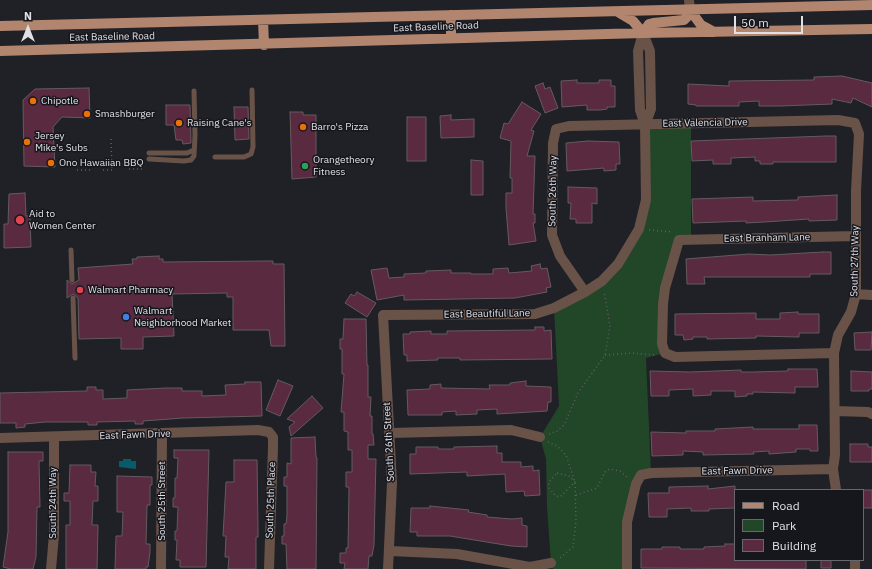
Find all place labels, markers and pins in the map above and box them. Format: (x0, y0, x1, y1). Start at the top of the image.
place label: Chipotle (41, 95, 79, 107)
marker: Chipotle (28, 96, 38, 106)
place label: Smashburger (95, 108, 155, 120)
marker: Smashburger (82, 109, 92, 119)
place label: Raising Cane's (187, 117, 252, 129)
marker: Raising Cane's (174, 118, 184, 128)
place label: Barro's Pizza (311, 121, 368, 133)
marker: Barro's Pizza (298, 122, 308, 132)
place label: Jersey Mike's Subs (35, 130, 88, 154)
marker: Jersey Mike's Subs (22, 137, 32, 147)
place label: Orangetheory Fitness (313, 154, 374, 178)
place label: Ono Hawaiian BBQ (59, 157, 144, 169)
marker: Ono Hawaiian BBQ (46, 158, 56, 168)
marker: Orangetheory Fitness (300, 161, 310, 171)
place label: Aid to Women Center (29, 208, 96, 232)
marker: Aid to Women Center (14, 214, 26, 226)
place label: Walmart Pharmacy (88, 284, 173, 296)
marker: Walmart Pharmacy (75, 285, 85, 295)
place label: Walmart Neighborhood Market (134, 305, 231, 328)
marker: Walmart Neighborhood Market (121, 312, 131, 322)

